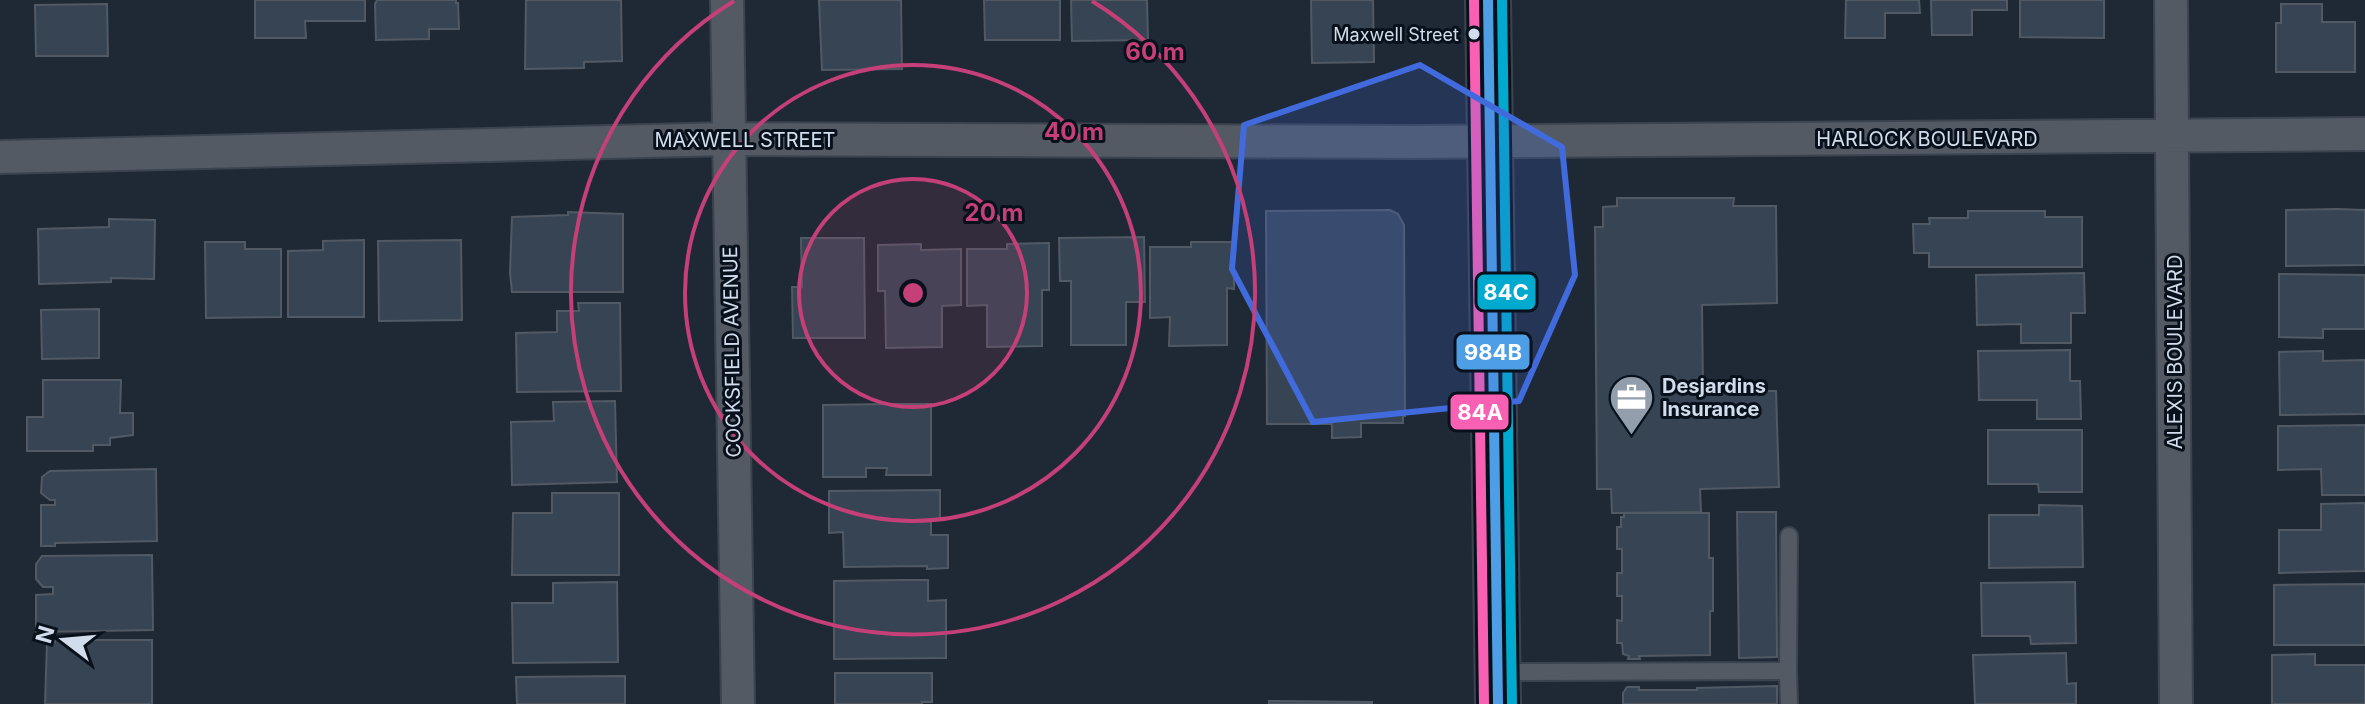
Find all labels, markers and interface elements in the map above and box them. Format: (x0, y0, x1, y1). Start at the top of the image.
place label: Maxwell Street (1333, 24, 1459, 45)
marker: Maxwell Street (1466, 26, 1482, 42)
text: 60 m (1125, 37, 1185, 66)
text: 40 m (1044, 117, 1104, 146)
street label: HARLOCK BOULEVARD (1816, 127, 2038, 151)
street label: MAXWELL STREET (654, 128, 836, 152)
text: 20 m (965, 198, 1023, 227)
street label: COCKSFIELD AVENUE (718, 246, 746, 458)
street label: ALEXIS BOULEVARD (2163, 255, 2187, 449)
line badge: 84C (1476, 273, 1537, 311)
centre of rings (899, 279, 927, 307)
text: 84C (1483, 279, 1529, 305)
line badge: 984B (1455, 333, 1531, 371)
text: 984B (1464, 339, 1522, 365)
office icon: Desjardins Insurance (1607, 374, 1655, 437)
place label: Desjardins Insurance (1662, 374, 1766, 421)
line badge: 84A (1449, 393, 1510, 431)
text: 84A (1457, 399, 1503, 425)
north arrow (24, 600, 104, 680)
text: N (30, 623, 60, 646)

